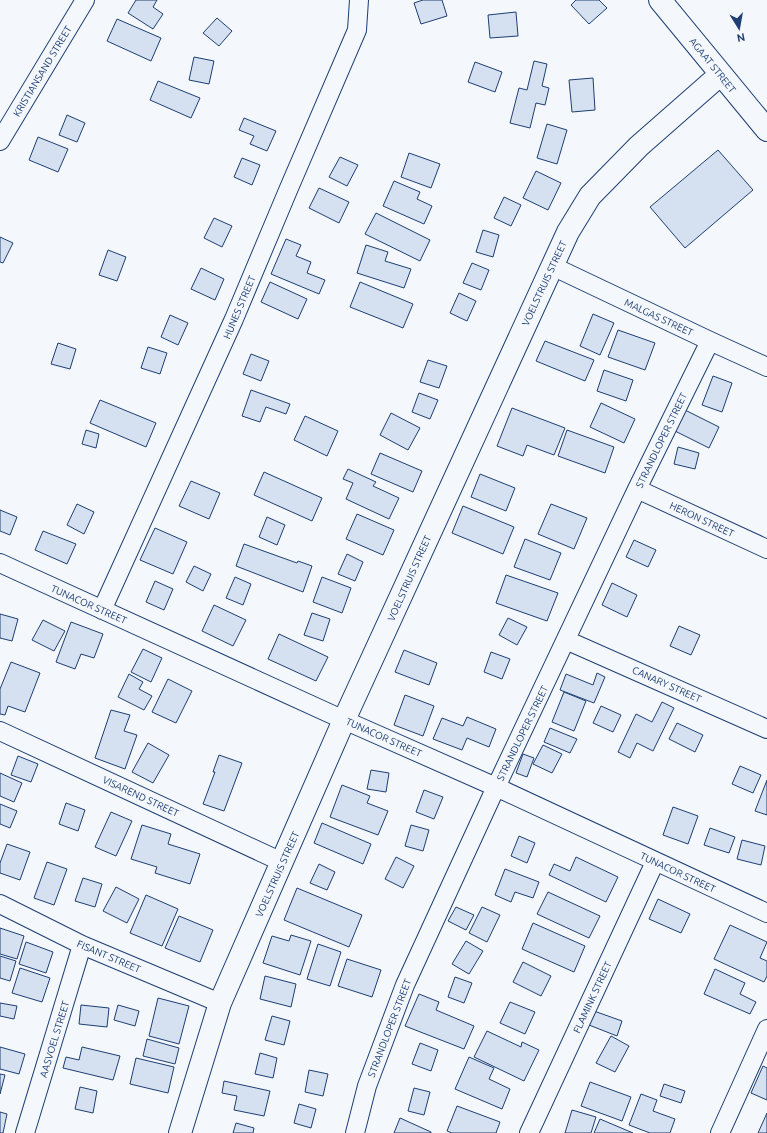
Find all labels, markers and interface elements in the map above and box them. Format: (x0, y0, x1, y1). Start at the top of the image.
north arrow (719, 8, 759, 48)
street label: KRISTIANSAND STREET (11, 24, 74, 119)
text: N (736, 31, 746, 44)
street label: AGAAT STREET (687, 36, 738, 95)
street label: VOELSTRUIS STREET (520, 239, 569, 327)
street label: HUNES STREET (221, 273, 258, 341)
street label: MALGAS STREET (623, 297, 695, 338)
street label: STRANDLOPER STREET (634, 390, 689, 490)
street label: HERON STREET (668, 500, 736, 539)
street label: VOELSTRUIS STREET (386, 533, 433, 623)
street label: TUNACOR STREET (49, 583, 129, 626)
street label: CANARY STREET (631, 664, 703, 705)
street label: STRANDLOPER STREET (495, 683, 550, 783)
street label: TUNACOR STREET (344, 716, 424, 759)
street label: VISAREND STREET (101, 774, 181, 819)
street label: VOELSTRUIS STREET (254, 829, 301, 919)
street label: TUNACOR STREET (638, 850, 718, 895)
street label: FISANT STREET (75, 938, 143, 975)
street label: FLAMINK STREET (571, 959, 614, 1035)
street label: STRANDLOPER STREET (366, 977, 413, 1079)
street label: AASVOEL STREET (38, 999, 71, 1079)

